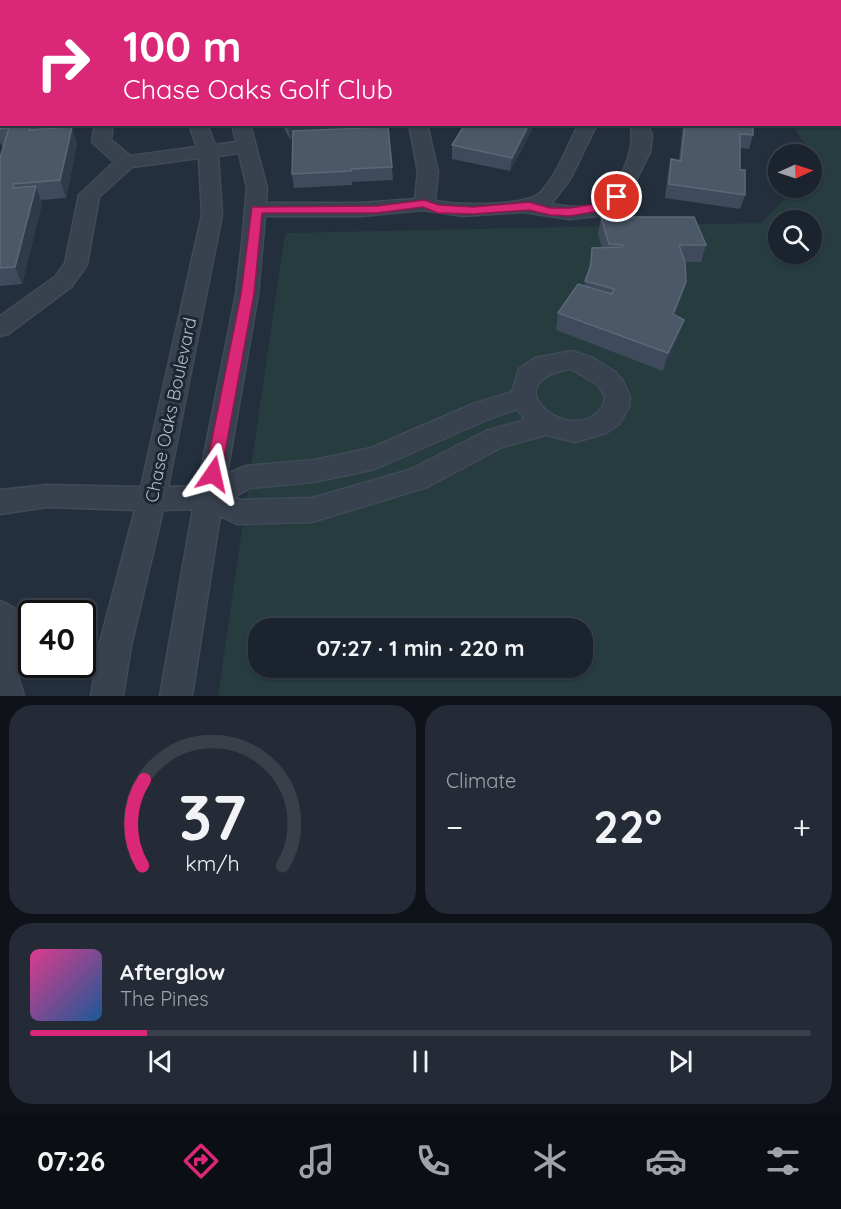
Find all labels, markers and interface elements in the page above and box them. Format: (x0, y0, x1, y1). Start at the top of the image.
text: 100 m (123, 20, 241, 73)
icon: right (24, 24, 102, 102)
text: Chase Oaks Golf Club (123, 72, 393, 106)
north arrow (768, 144, 822, 198)
map controls (768, 144, 822, 264)
pin (591, 171, 642, 222)
icon: arrive (600, 180, 633, 213)
button: search (768, 210, 822, 264)
street label: Chase Oaks Boulevard (140, 315, 201, 505)
position arrow (181, 442, 245, 506)
speed limit sign: 40 (18, 600, 96, 678)
text: 07:27 · 1 min · 220 m (316, 634, 525, 662)
text: Climate (446, 768, 516, 793)
text: 37 (179, 778, 246, 856)
text: 22° (593, 798, 662, 854)
text: − (446, 806, 463, 847)
text: + (792, 806, 811, 847)
text: km/h (185, 851, 240, 877)
text: Afterglow (120, 958, 225, 986)
text: The Pines (120, 986, 209, 1011)
icon: previous (144, 1045, 177, 1078)
icon: pause (404, 1045, 437, 1078)
icon: next (664, 1045, 697, 1078)
icon: directions (180, 1140, 222, 1182)
icon: music (296, 1140, 338, 1182)
icon: phone (412, 1140, 454, 1182)
icon: climate (529, 1140, 571, 1182)
icon: car (645, 1140, 687, 1182)
icon: filters (762, 1140, 804, 1182)
text: 07:26 (37, 1144, 105, 1178)

